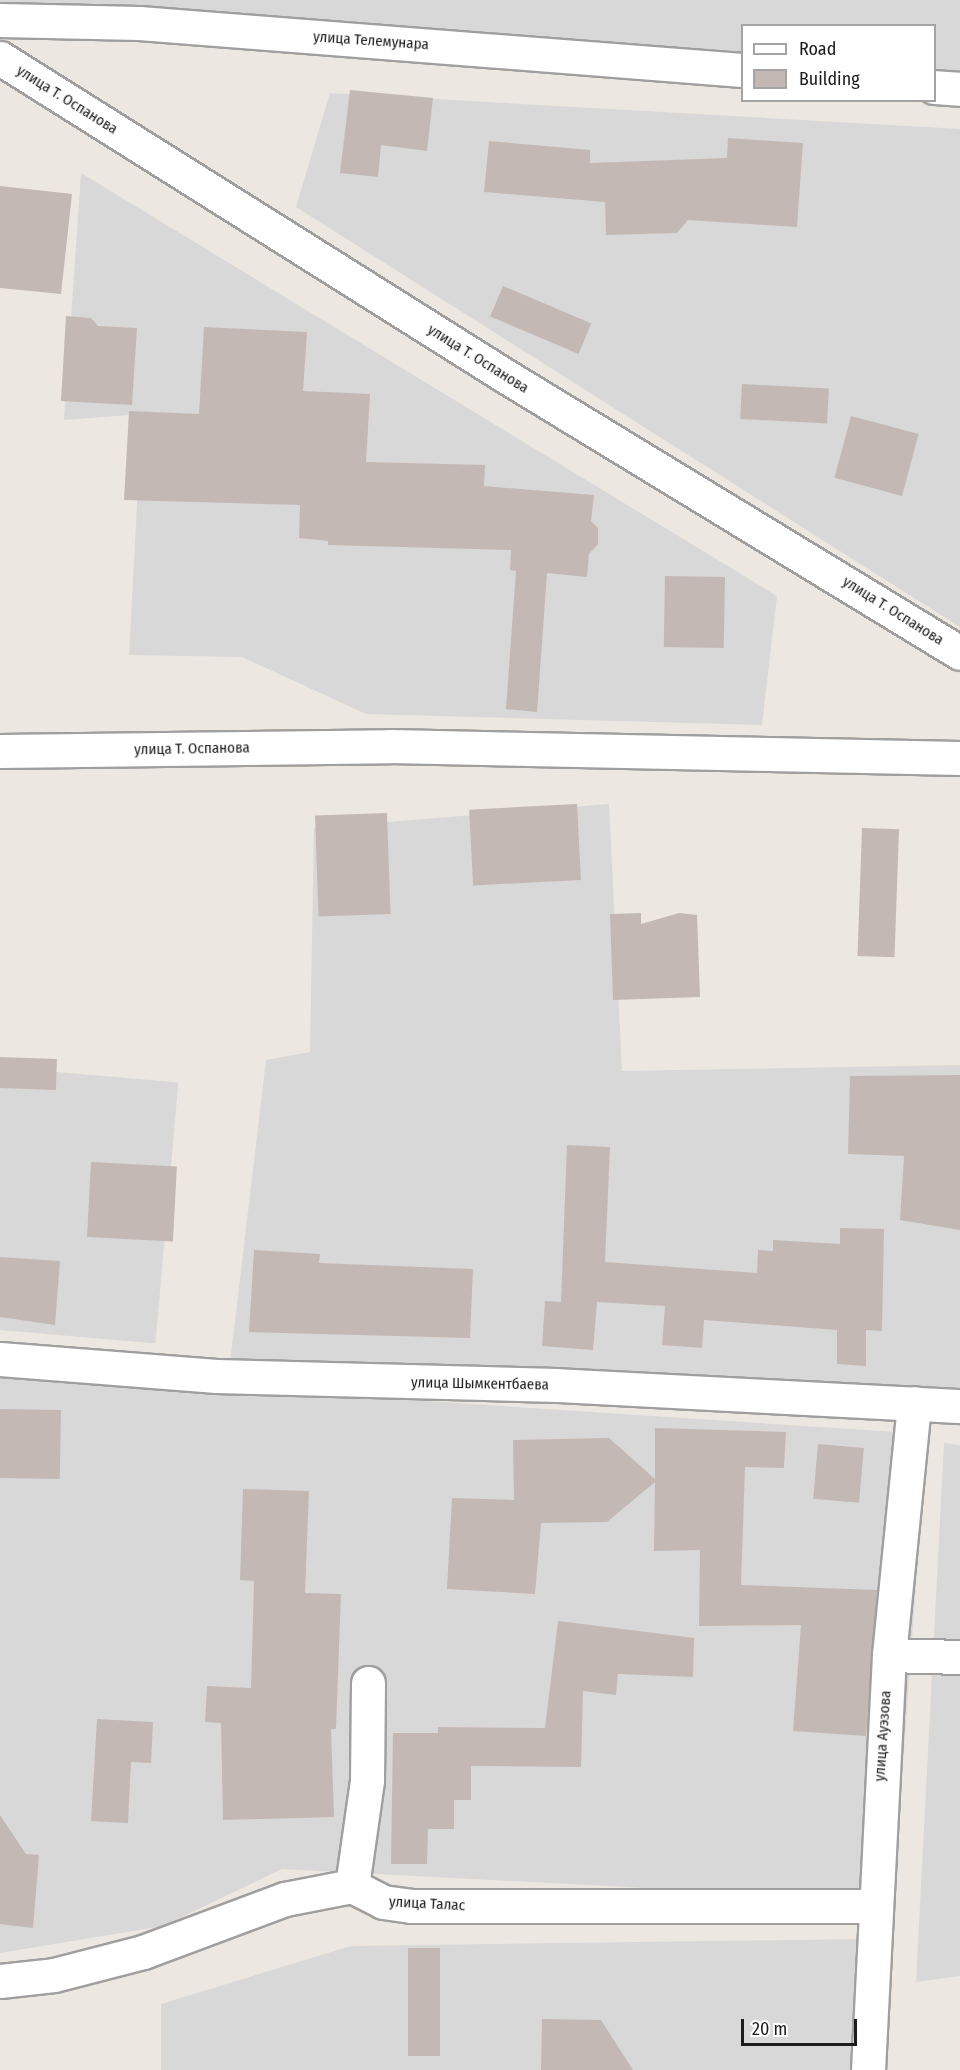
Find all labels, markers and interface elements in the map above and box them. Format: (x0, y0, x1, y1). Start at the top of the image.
legend (741, 24, 936, 102)
street label: улица Телемунара (313, 28, 429, 54)
text: Road (799, 38, 836, 60)
street label: улица Т. Оспанова (13, 62, 121, 138)
text: Building (799, 68, 860, 90)
street label: улица Т. Оспанова (424, 321, 532, 397)
street label: улица Т. Оспанова (839, 573, 947, 649)
street label: улица Т. Оспанова (134, 739, 250, 759)
street label: улица Шымкентбаева (411, 1374, 549, 1394)
street label: улица Ауэзова (871, 1690, 895, 1782)
street label: улица Талас (389, 1893, 465, 1915)
scale bar (744, 2007, 860, 2045)
text: 20 m (752, 2018, 787, 2040)

